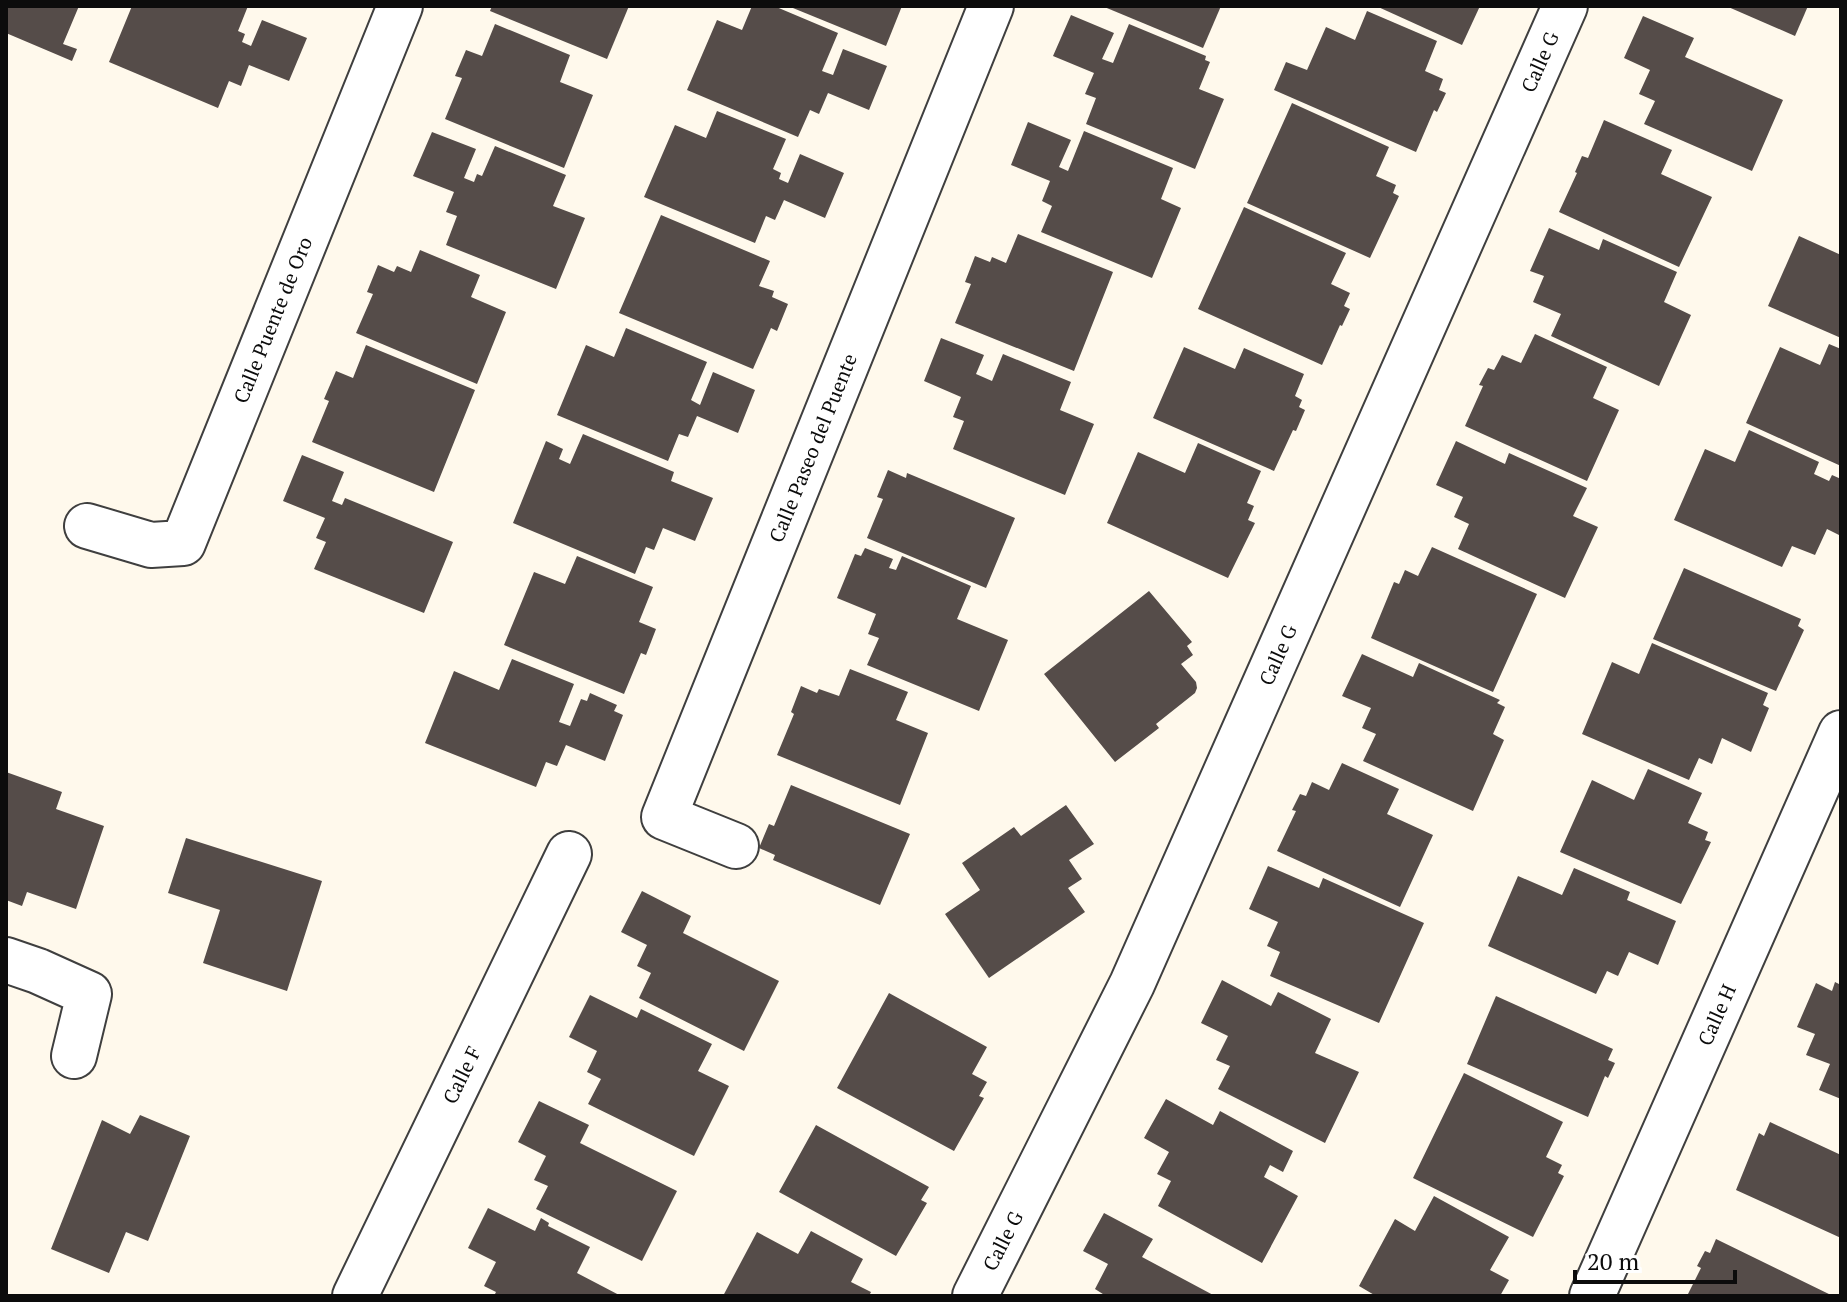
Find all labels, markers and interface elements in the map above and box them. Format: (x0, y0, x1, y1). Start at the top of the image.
street label: Calle G (1514, 27, 1565, 96)
street label: Calle Puente de Oro (227, 233, 318, 407)
street label: Calle Paseo del Puente (762, 349, 863, 546)
street label: Calle G (1252, 620, 1303, 689)
street label: Calle H (1691, 980, 1742, 1050)
street label: Calle F (436, 1042, 487, 1108)
street label: Calle G (976, 1206, 1029, 1275)
scale bar (1575, 1234, 1735, 1284)
text: 20 m (1587, 1245, 1639, 1277)

